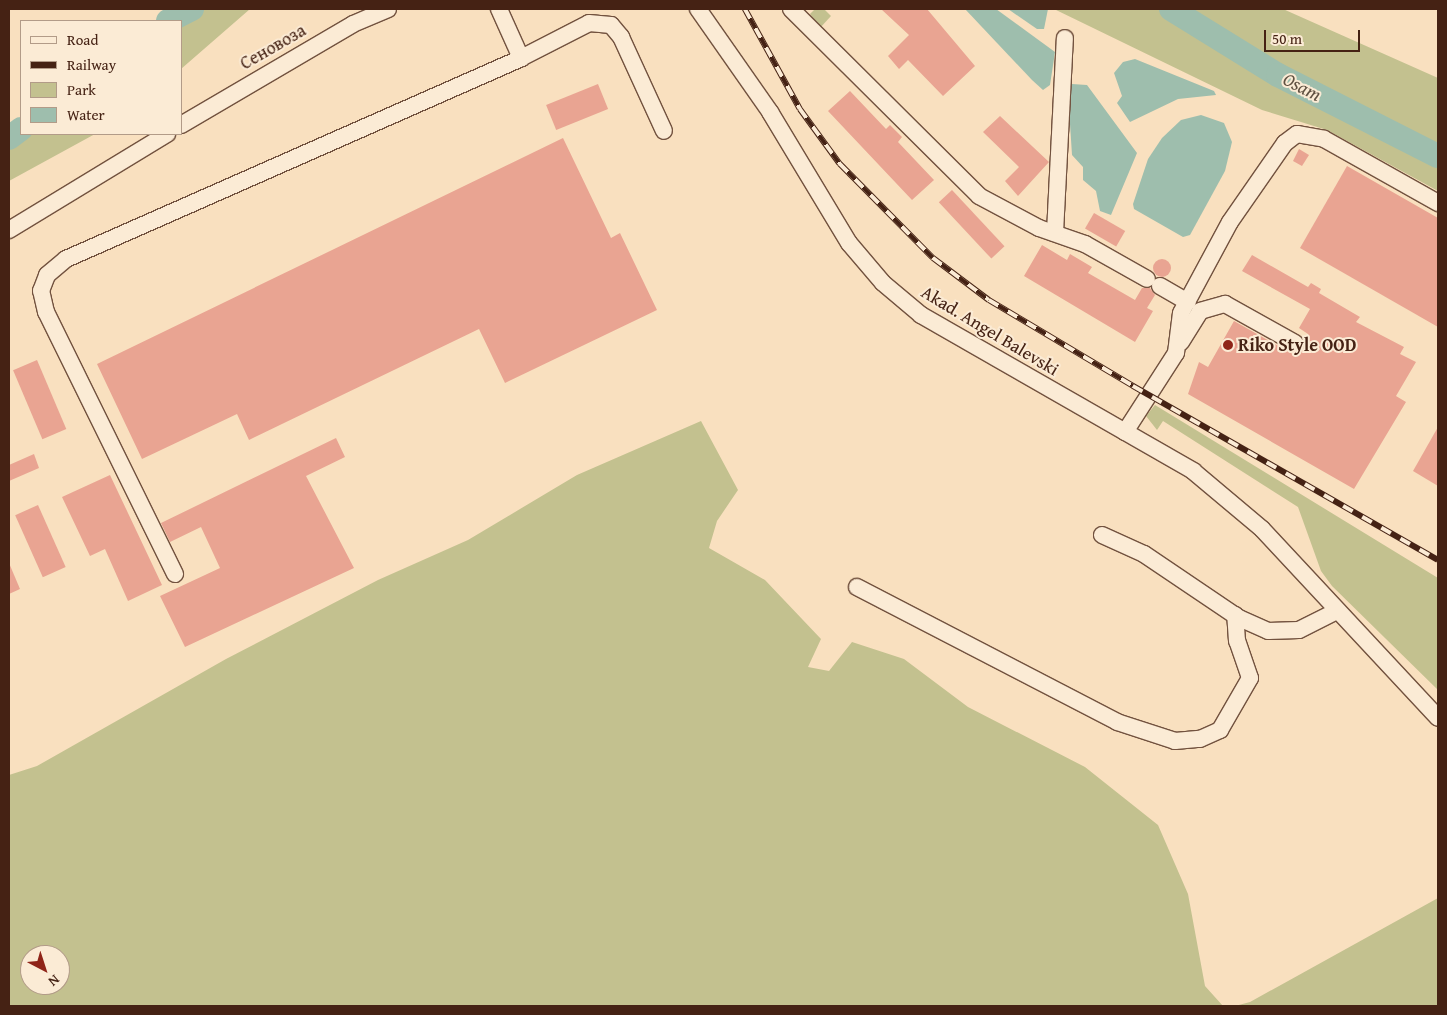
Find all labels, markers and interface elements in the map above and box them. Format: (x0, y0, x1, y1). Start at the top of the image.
legend (20, 20, 182, 135)
street label: Сеновоза (236, 20, 310, 74)
scale bar (1267, 20, 1363, 52)
text: 50 m (1272, 28, 1302, 49)
text: Road (67, 29, 98, 50)
text: Railway (67, 54, 116, 75)
water label: Osam (1279, 68, 1325, 106)
text: Park (67, 79, 96, 100)
text: Water (67, 104, 105, 125)
street label: Akad. Angel Balevski (917, 281, 1063, 381)
place label: Riko Style OOD (1238, 334, 1356, 356)
marker: Riko Style OOD (1222, 339, 1234, 351)
north arrow (20, 945, 70, 995)
text: N (44, 970, 64, 991)

